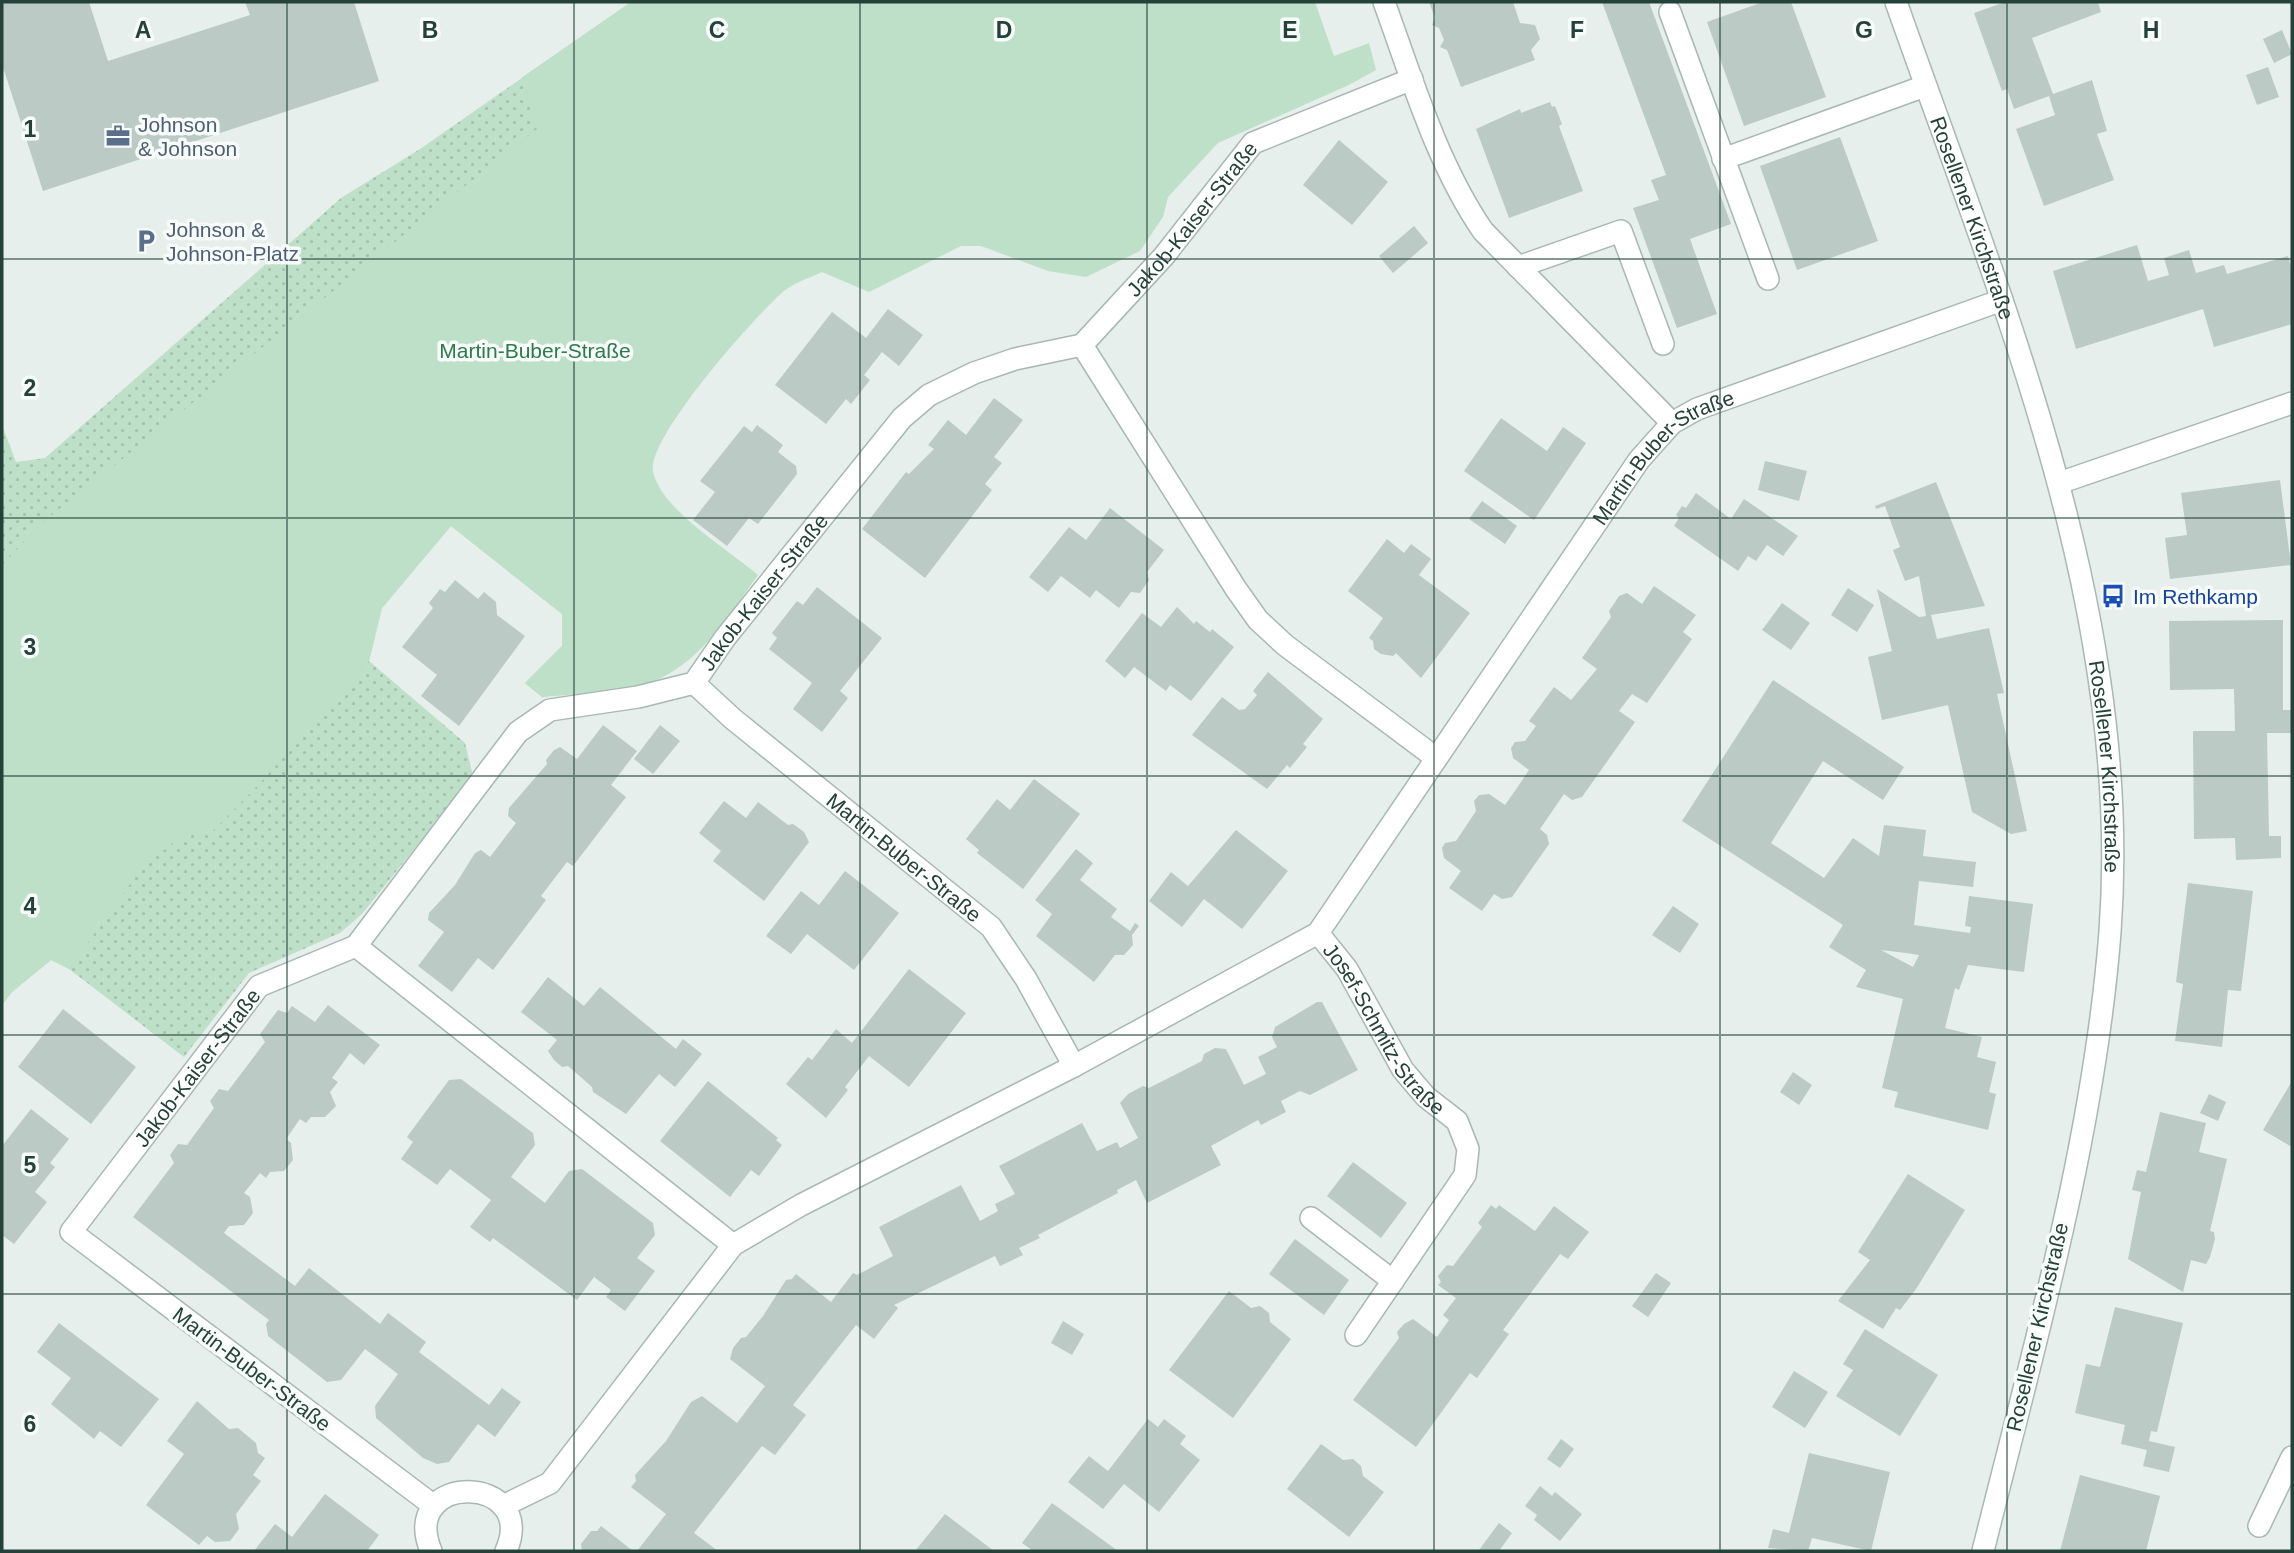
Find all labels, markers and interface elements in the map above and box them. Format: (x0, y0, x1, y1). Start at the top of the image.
text: A (135, 17, 151, 43)
text: B (422, 17, 438, 43)
text: C (709, 17, 725, 43)
text: D (996, 17, 1012, 43)
text: E (1282, 17, 1298, 43)
text: F (1570, 17, 1584, 43)
text: G (1855, 17, 1873, 43)
text: H (2143, 17, 2159, 43)
place label: Johnson & Johnson (138, 113, 237, 160)
street label: Rosellener Kirchstraße (1926, 113, 2019, 322)
text: 1 (24, 116, 37, 142)
office icon: Johnson & Johnson (104, 122, 132, 150)
street label: Jakob-Kaiser-Straße (1122, 137, 1261, 301)
place label: Johnson & Johnson-Platz (166, 218, 299, 265)
parking icon: Johnson & Johnson-Platz (132, 227, 160, 255)
park label: Martin-Buber-Straße (439, 339, 631, 362)
text: 2 (24, 375, 36, 401)
street label: Martin-Buber-Straße (1587, 385, 1737, 529)
street label: Jakob-Kaiser-Straße (695, 509, 832, 674)
bus stop icon: Im Rethkamp (2099, 582, 2127, 610)
place label: Im Rethkamp (2133, 585, 2258, 608)
text: 3 (24, 634, 36, 660)
street label: Rosellener Kirchstraße (2085, 658, 2124, 873)
street label: Martin-Buber-Straße (822, 788, 986, 926)
text: 4 (24, 893, 37, 919)
street label: Josef-Schmitz-Straße (1319, 938, 1450, 1119)
street label: Jakob-Kaiser-Straße (129, 984, 264, 1151)
text: 5 (24, 1152, 37, 1178)
street label: Rosellener Kirchstraße (2002, 1220, 2072, 1434)
street label: Martin-Buber-Straße (169, 1302, 335, 1436)
text: 6 (24, 1411, 36, 1437)

